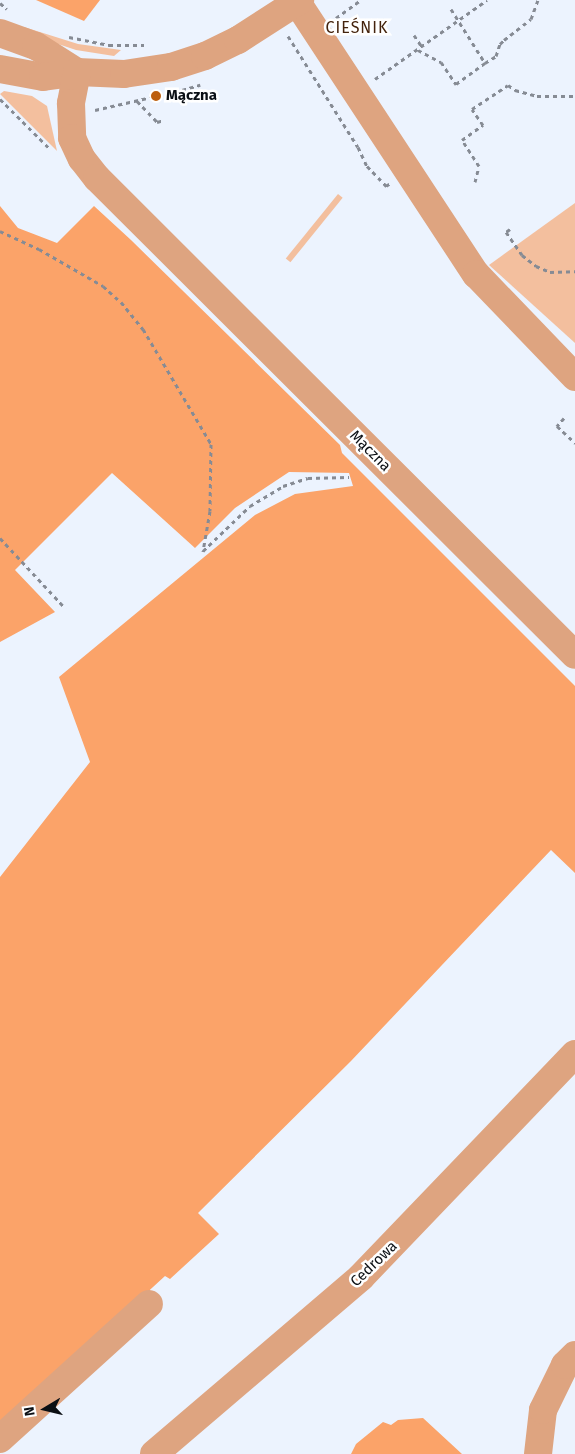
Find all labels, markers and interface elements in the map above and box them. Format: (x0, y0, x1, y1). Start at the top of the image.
district label: CIEŚNIK (325, 18, 389, 38)
place label: Mączna (166, 87, 217, 105)
marker: Mączna (150, 90, 162, 102)
street label: Mączna (346, 427, 394, 475)
street label: Cedrowa (347, 1237, 401, 1291)
north arrow (20, 1384, 70, 1434)
text: N (21, 1406, 39, 1417)

